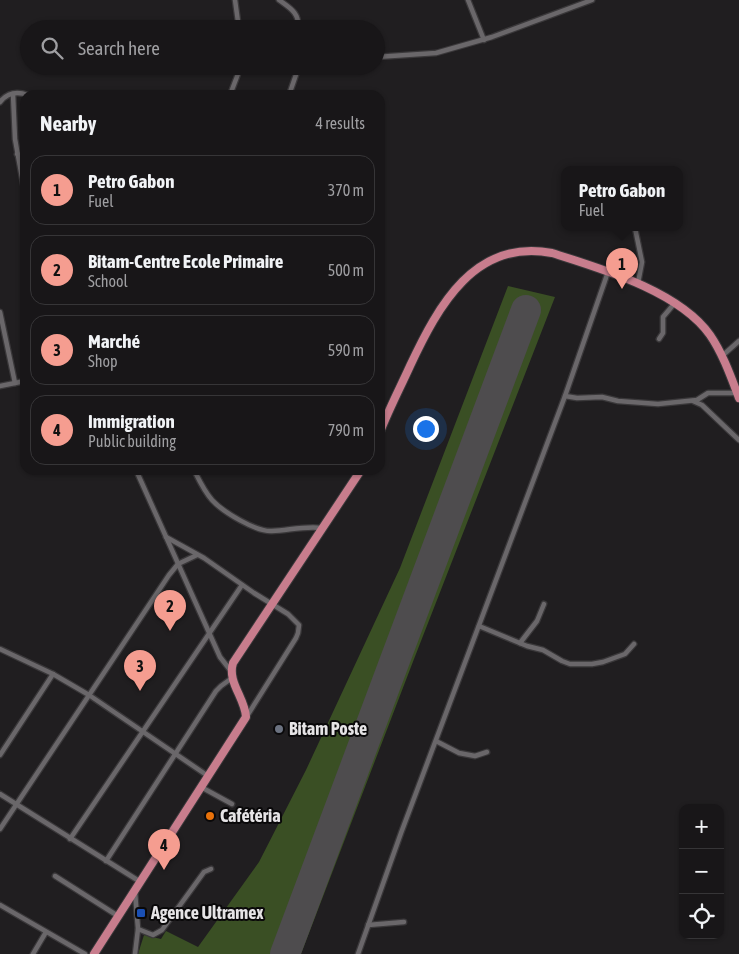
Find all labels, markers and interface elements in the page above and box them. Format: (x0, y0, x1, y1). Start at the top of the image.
search box (20, 20, 385, 75)
icon: search (38, 34, 66, 62)
text: Search here (78, 37, 160, 59)
text: Nearby (40, 111, 96, 135)
text: 4 results (315, 114, 365, 132)
popup (561, 166, 683, 231)
text: Petro Gabon (88, 170, 174, 192)
text: Petro Gabon (579, 179, 665, 201)
text: 1 (53, 181, 61, 199)
text: 370 m (328, 181, 364, 199)
text: Fuel (88, 192, 114, 210)
text: Fuel (579, 201, 604, 219)
pin: 1 (606, 248, 638, 289)
text: Bitam-Centre Ecole Primaire (88, 250, 283, 272)
text: 2 (53, 261, 61, 279)
text: 500 m (328, 261, 364, 279)
text: School (88, 272, 128, 290)
text: Marché (88, 330, 140, 352)
text: 3 (53, 341, 61, 359)
text: 590 m (328, 341, 364, 359)
text: Shop (88, 352, 118, 370)
text: Immigration (88, 410, 175, 432)
your location (413, 416, 439, 442)
text: 4 (53, 421, 61, 439)
text: 790 m (328, 421, 364, 439)
text: Public building (88, 432, 176, 450)
pin: 2 (154, 590, 186, 631)
pin: 3 (124, 650, 156, 691)
place label: Bitam Poste (289, 718, 367, 739)
marker: Bitam Poste (273, 723, 285, 735)
map controls (679, 804, 724, 939)
button: + (679, 804, 724, 849)
place label: Cafétéria (220, 805, 281, 826)
marker: Cafétéria (204, 810, 216, 822)
pin: 4 (148, 829, 180, 870)
button: − (679, 849, 724, 894)
button: locate (679, 894, 724, 939)
place label: Agence Ultramex (150, 902, 264, 923)
marker: Agence Ultramex (135, 907, 147, 919)

